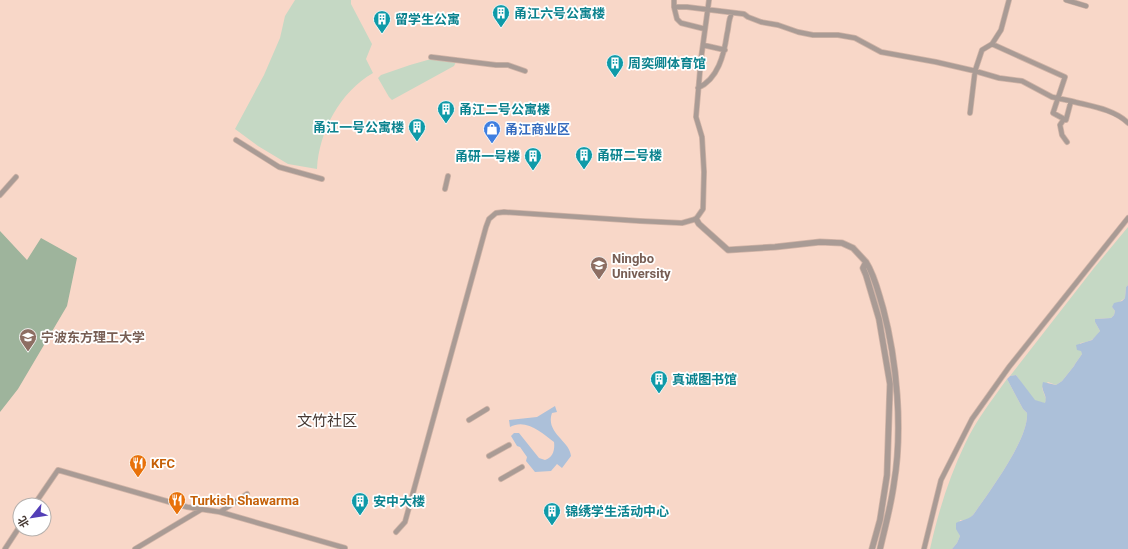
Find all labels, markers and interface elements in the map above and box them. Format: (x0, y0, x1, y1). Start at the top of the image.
building icon: 甬江六号公寓楼 (491, 3, 511, 28)
place label: 甬江六号公寓楼 (514, 6, 605, 21)
building icon: 留学生公寓 (372, 9, 392, 34)
place label: 留学生公寓 (395, 12, 460, 27)
building icon: 周奕卿体育馆 (605, 53, 625, 78)
place label: 周奕卿体育馆 (628, 56, 706, 71)
building icon: 甬江二号公寓楼 (436, 99, 456, 124)
place label: 甬江二号公寓楼 (459, 102, 550, 117)
building icon: 甬江一号公寓楼 (407, 117, 427, 142)
shop icon: 甬江商业区 (482, 119, 502, 144)
place label: 甬江一号公寓楼 (313, 120, 404, 135)
place label: 甬江商业区 (505, 122, 570, 137)
building icon: 甬研二号楼 (574, 145, 594, 170)
building icon: 甬研一号楼 (523, 146, 543, 171)
place label: 甬研二号楼 (597, 148, 662, 163)
place label: 甬研一号楼 (455, 149, 520, 164)
place label: Ningbo University (612, 251, 671, 281)
school or university icon: Ningbo University (589, 255, 609, 280)
school or university icon: 宁波东方理工大学 (18, 327, 38, 352)
place label: 宁波东方理工大学 (41, 330, 145, 345)
building icon: 真诚图书馆 (649, 369, 669, 394)
place label: 真诚图书馆 (672, 372, 737, 387)
district label: 文竹社区 (297, 412, 357, 430)
restaurant icon: KFC (128, 453, 148, 478)
place label: KFC (151, 456, 175, 471)
restaurant icon: Turkish Shawarma (167, 490, 187, 515)
building icon: 安中大楼 (350, 491, 370, 516)
place label: Turkish Shawarma (190, 493, 299, 508)
place label: 安中大楼 (373, 494, 425, 509)
north arrow (12, 497, 52, 537)
building icon: 锦绣学生活动中心 (542, 501, 562, 526)
place label: 锦绣学生活动中心 (565, 504, 669, 519)
text: 北 (15, 514, 32, 530)

